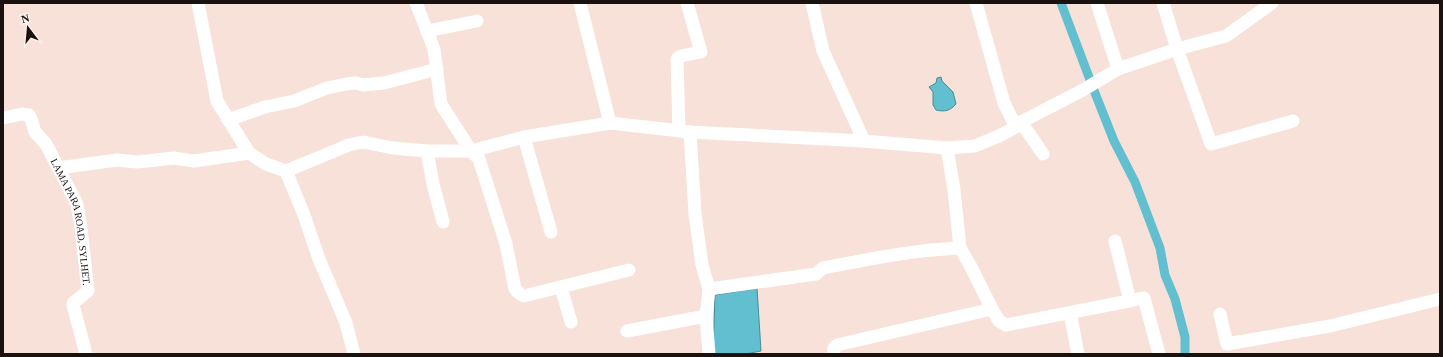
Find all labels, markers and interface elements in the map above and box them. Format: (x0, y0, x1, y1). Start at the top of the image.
north arrow (8, 8, 48, 48)
text: N (20, 12, 31, 25)
street label: LAMA PARA ROAD, SYLHET. (48, 157, 92, 286)

